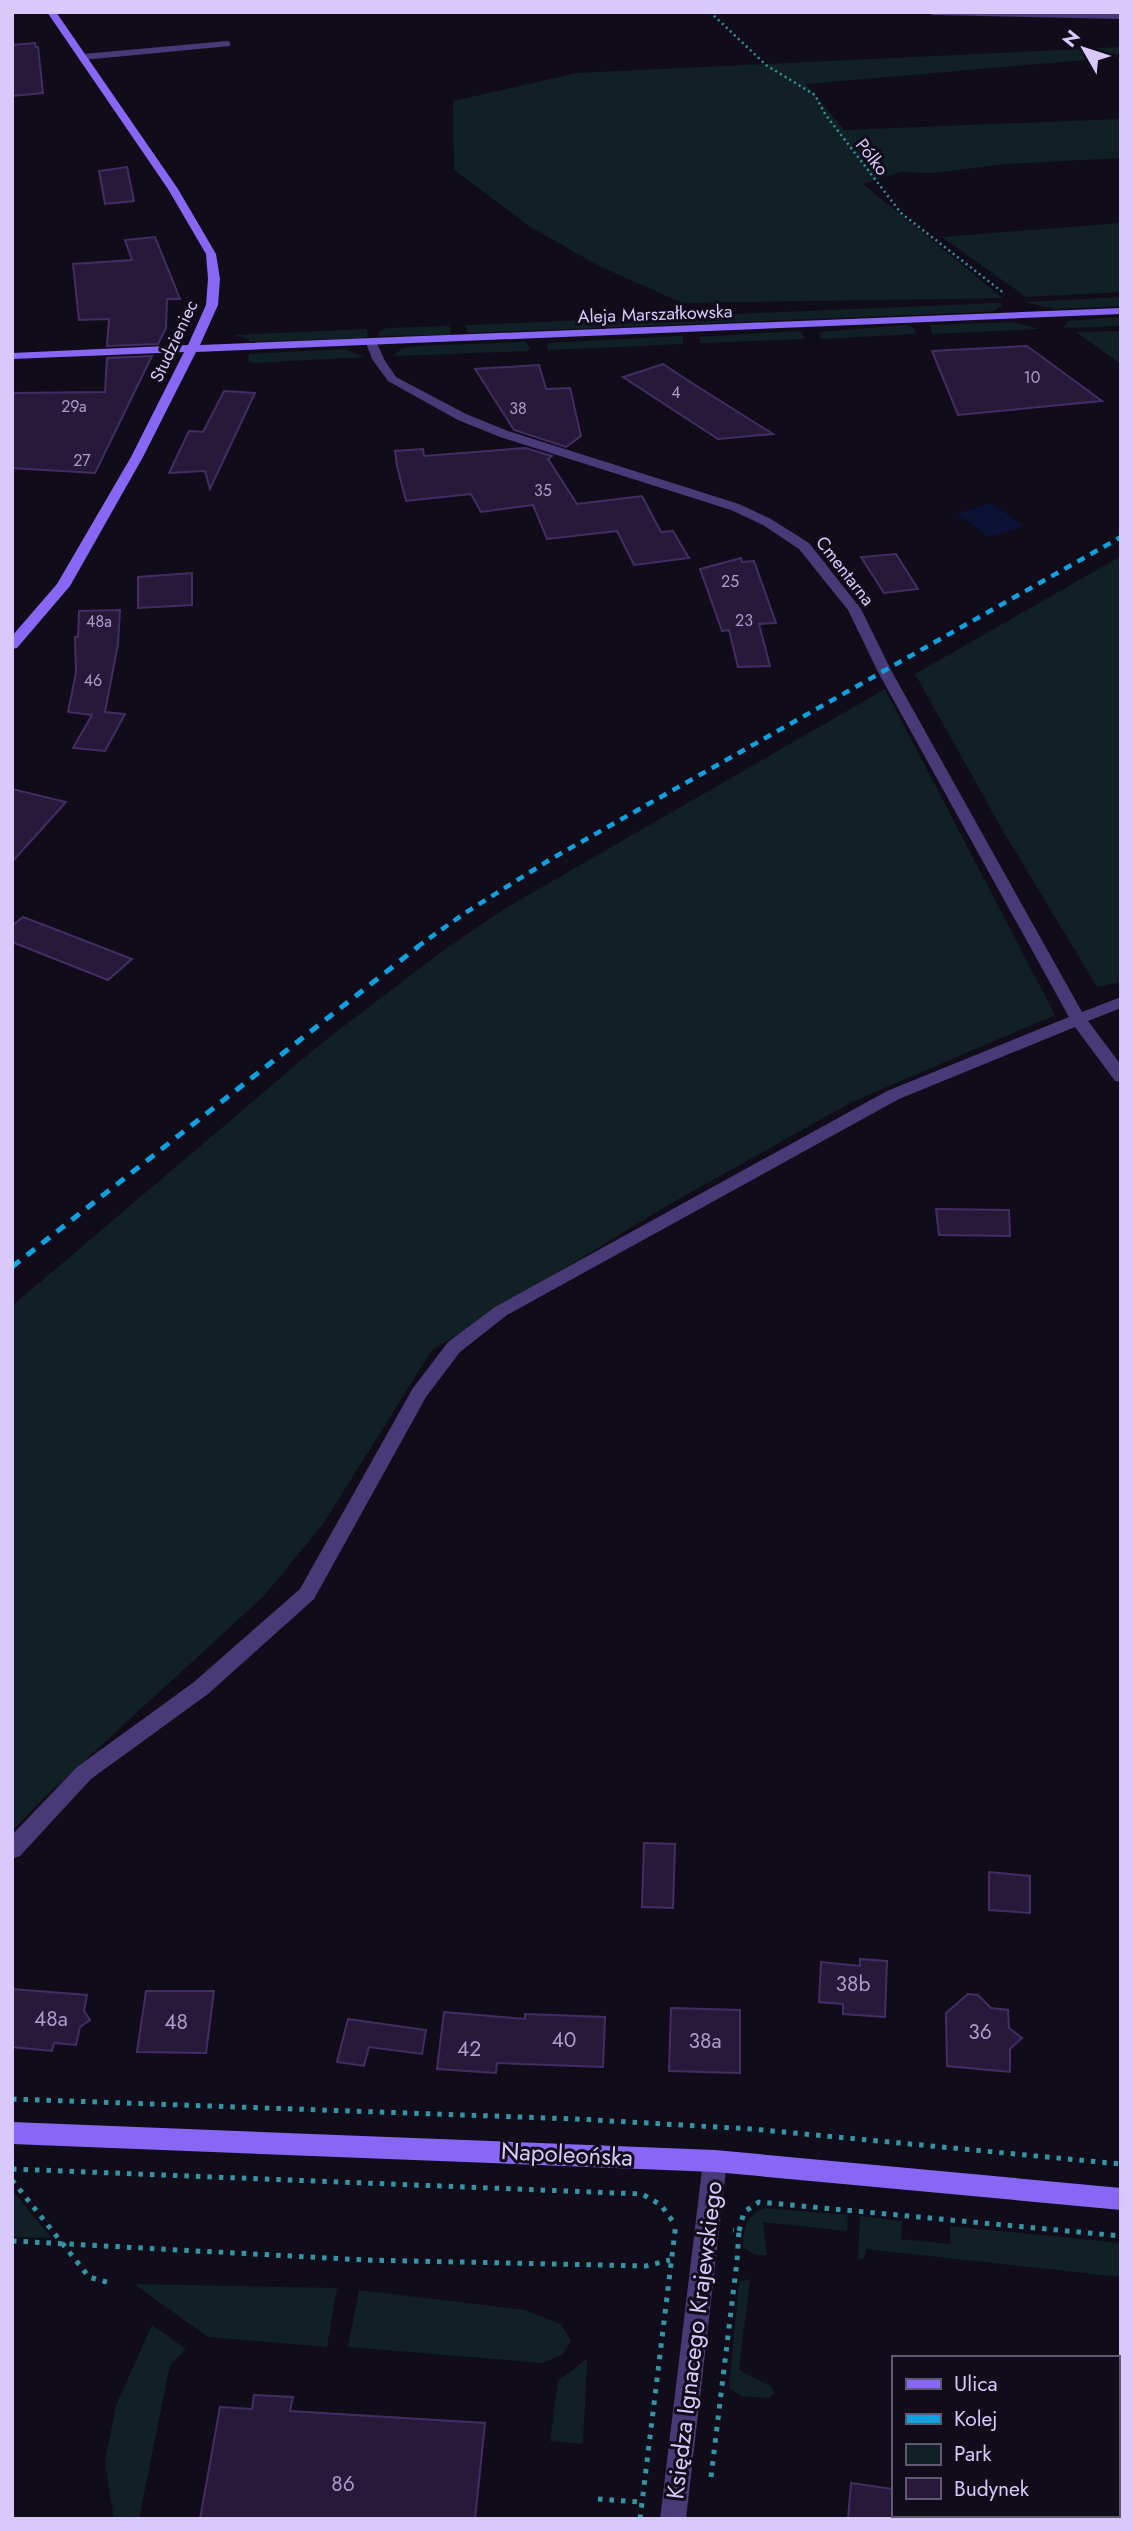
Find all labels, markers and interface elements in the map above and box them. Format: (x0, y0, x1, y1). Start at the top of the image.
north arrow (1049, 14, 1119, 84)
text: N (1056, 24, 1086, 53)
street label: Pólko (849, 133, 895, 181)
street label: Studzieniec (144, 296, 204, 386)
street label: Aleja Marszałkowska (577, 298, 733, 330)
house number: 10 (1024, 366, 1040, 389)
house number: 4 (671, 381, 681, 404)
house number: 29a (61, 395, 87, 418)
house number: 38 (509, 397, 527, 420)
house number: 27 (73, 449, 91, 472)
house number: 35 (534, 479, 552, 502)
street label: Cmentarna (809, 531, 881, 611)
house number: 25 (721, 570, 739, 593)
house number: 23 (735, 609, 753, 632)
house number: 48a (86, 610, 112, 633)
house number: 46 (84, 669, 102, 692)
house number: 38b (836, 1969, 870, 1999)
house number: 48a (34, 2004, 68, 2034)
house number: 48 (164, 2007, 188, 2037)
house number: 36 (968, 2017, 992, 2047)
house number: 40 (552, 2025, 576, 2055)
house number: 38a (688, 2026, 722, 2056)
house number: 42 (457, 2034, 481, 2064)
street label: Napoleońska (500, 2133, 634, 2175)
street label: Księdza Ignacego Krajewskiego (657, 2179, 731, 2501)
legend (892, 2356, 1119, 2517)
text: Ulica (954, 2369, 998, 2399)
text: Kolej (954, 2404, 998, 2434)
text: Park (954, 2439, 992, 2469)
house number: 86 (331, 2469, 355, 2499)
text: Budynek (954, 2474, 1030, 2504)

